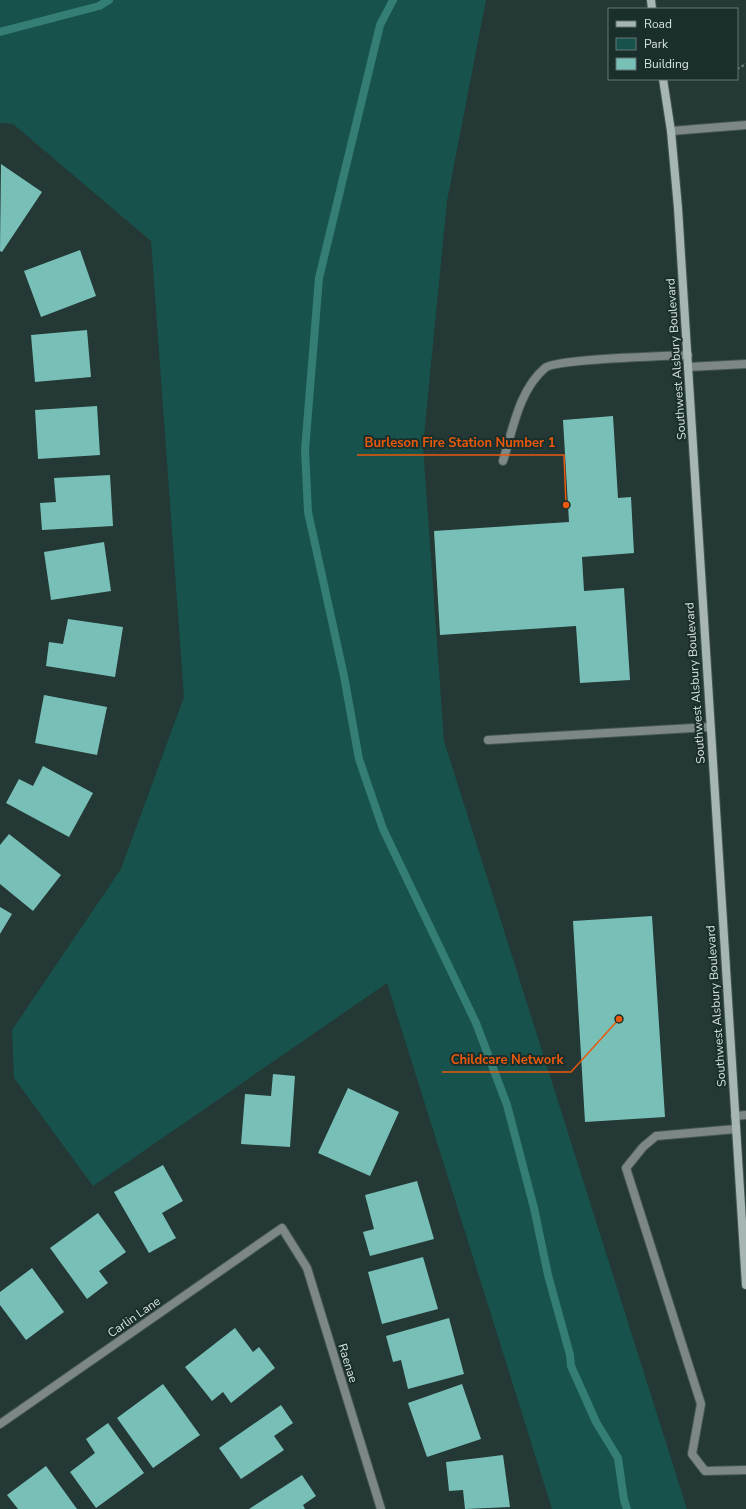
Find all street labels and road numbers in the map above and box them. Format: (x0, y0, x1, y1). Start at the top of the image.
street label: Southwest Alsbury Boulevard (662, 278, 690, 440)
street label: Southwest Alsbury Boulevard (681, 602, 709, 764)
street label: Southwest Alsbury Boulevard (702, 925, 730, 1087)
street label: Carlin Lane (104, 1293, 164, 1341)
street label: Raenae (334, 1341, 362, 1385)

